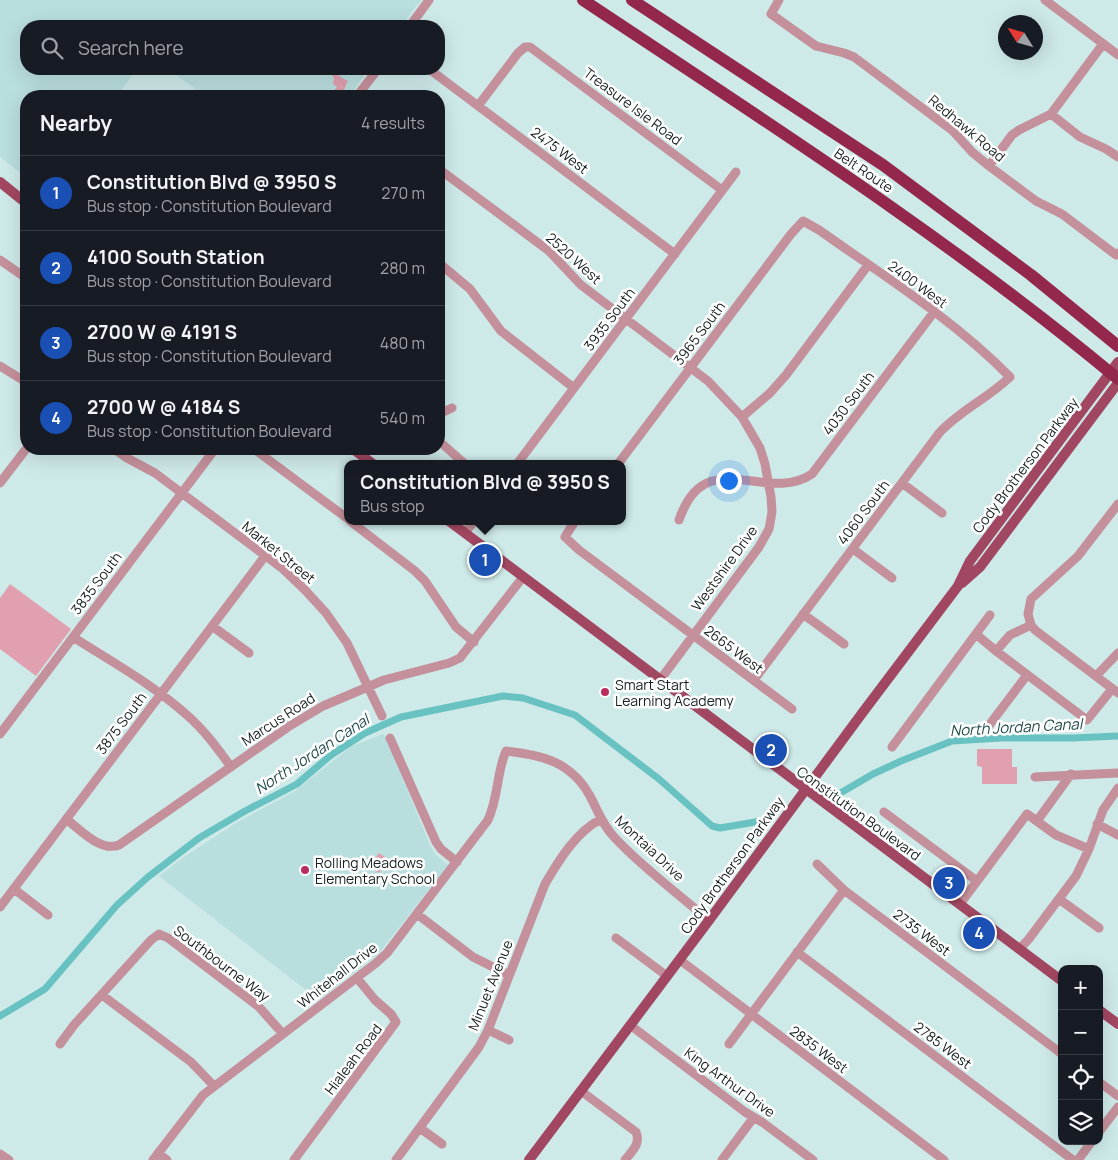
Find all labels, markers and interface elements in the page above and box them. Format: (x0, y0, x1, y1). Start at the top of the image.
north arrow (998, 15, 1043, 60)
search box (20, 20, 445, 75)
icon: search (38, 34, 66, 62)
text: Search here (78, 35, 184, 61)
street label: Treasure Isle Road (580, 63, 686, 149)
street label: Redhawk Road (925, 90, 1009, 166)
text: Nearby (40, 109, 112, 137)
text: 4 results (361, 112, 425, 134)
street label: 2475 West (527, 122, 593, 178)
street label: Belt Route (831, 143, 897, 197)
text: Constitution Blvd @ 3950 S (87, 169, 337, 195)
text: 1 (52, 182, 60, 204)
text: 270 m (381, 182, 425, 204)
text: Bus stop · Constitution Boulevard (87, 195, 332, 217)
street label: 2520 West (542, 228, 606, 288)
text: 4100 South Station (87, 244, 265, 270)
street label: 2400 West (884, 256, 952, 312)
text: 2 (51, 257, 61, 279)
text: 280 m (380, 257, 425, 279)
text: Bus stop · Constitution Boulevard (87, 270, 332, 292)
street label: 3935 South (579, 284, 639, 354)
street label: 3965 South (669, 297, 729, 369)
text: 2700 W @ 4191 S (87, 319, 237, 345)
text: 3 (51, 332, 61, 354)
text: 480 m (380, 332, 425, 354)
text: Bus stop · Constitution Boulevard (87, 345, 332, 367)
street label: 4030 South (818, 367, 878, 439)
street label: Cody Brotherson Parkway (968, 393, 1083, 537)
text: 2700 W @ 4184 S (87, 394, 240, 420)
text: 4 (51, 407, 61, 429)
text: 540 m (380, 407, 425, 429)
text: Bus stop · Constitution Boulevard (87, 420, 332, 442)
popup (344, 460, 626, 525)
your location (716, 468, 742, 494)
text: Constitution Blvd @ 3950 S (360, 469, 610, 495)
street label: 4060 South (833, 476, 893, 548)
text: Bus stop (360, 495, 425, 517)
street label: Market Street (238, 517, 320, 588)
street label: Westshire Drive (687, 522, 761, 614)
pin: 1 (469, 541, 501, 579)
street label: 3835 South (66, 548, 126, 618)
street label: 2665 West (700, 620, 768, 678)
place label: Smart Start Learning Academy (615, 675, 734, 710)
marker: Smart Start Learning Academy (599, 686, 611, 698)
street label: 3875 South (91, 688, 151, 758)
street label: Marcus Road (238, 688, 318, 750)
water label: North Jordan Canal (251, 708, 375, 799)
water label: North Jordan Canal (949, 713, 1085, 741)
pin: 2 (755, 731, 787, 769)
street label: Constitution Boulevard (793, 762, 925, 864)
street label: Cody Brotherson Parkway (676, 792, 789, 937)
street label: Montaia Drive (611, 811, 689, 885)
place label: Rolling Meadows Elementary School (315, 853, 435, 888)
marker: Rolling Meadows Elementary School (299, 864, 311, 876)
pin: 3 (933, 864, 965, 902)
street label: 2735 West (890, 904, 955, 960)
pin: 4 (963, 914, 995, 952)
street label: Southbourne Way (170, 921, 274, 1006)
street label: Minuet Avenue (463, 937, 517, 1033)
street label: Whitehall Drive (293, 938, 381, 1012)
map controls (1058, 965, 1103, 1145)
button: + (1058, 965, 1103, 1010)
button: − (1058, 1010, 1103, 1055)
street label: 2785 West (910, 1017, 976, 1073)
street label: Hialeah Road (320, 1020, 386, 1098)
street label: 2835 West (786, 1021, 852, 1077)
street label: King Arthur Drive (681, 1043, 779, 1121)
button: locate (1058, 1055, 1103, 1100)
button: layers (1058, 1100, 1103, 1145)

